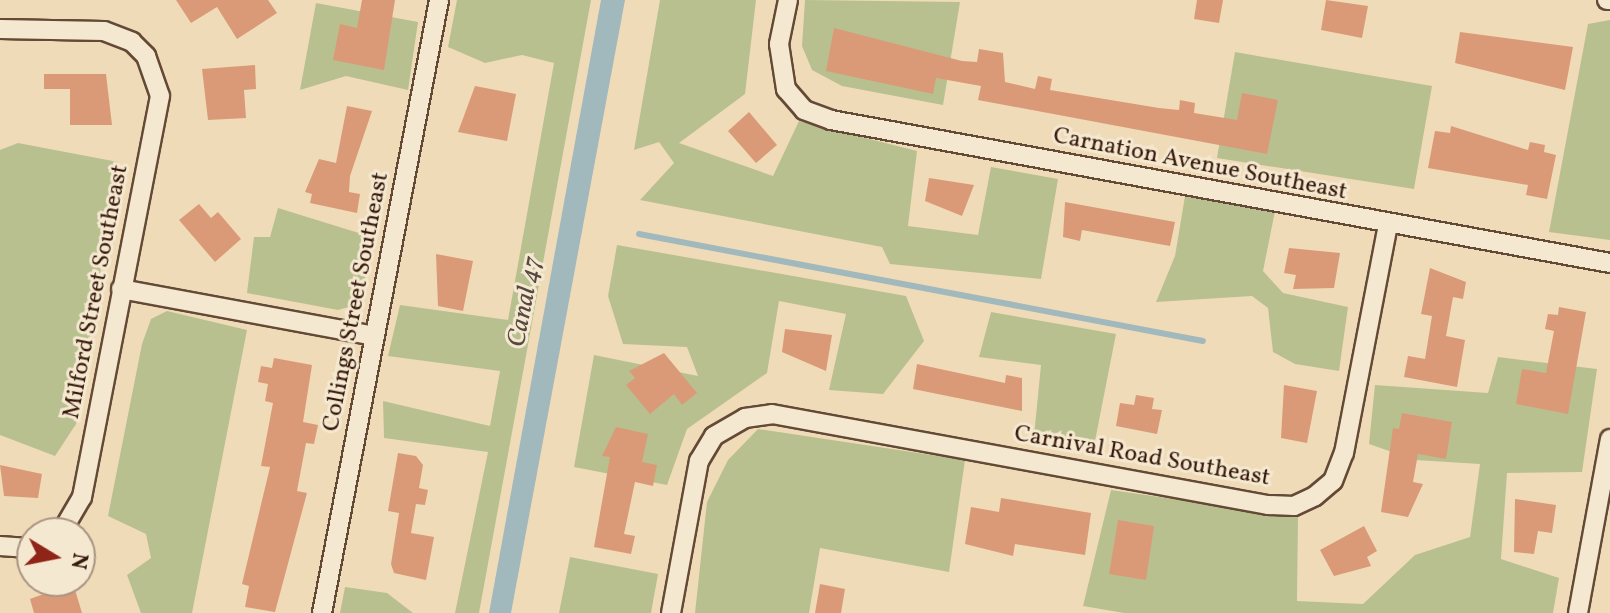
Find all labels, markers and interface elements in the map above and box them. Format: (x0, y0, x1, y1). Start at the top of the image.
street label: Carnation Avenue Southeast (1051, 122, 1349, 208)
street label: Milford Street Southeast (58, 163, 136, 421)
street label: Collings Street Southeast (318, 170, 396, 434)
water label: Canal 47 (502, 254, 550, 350)
street label: Carnival Road Southeast (1012, 420, 1272, 494)
north arrow (16, 517, 96, 597)
text: N (62, 550, 95, 571)

